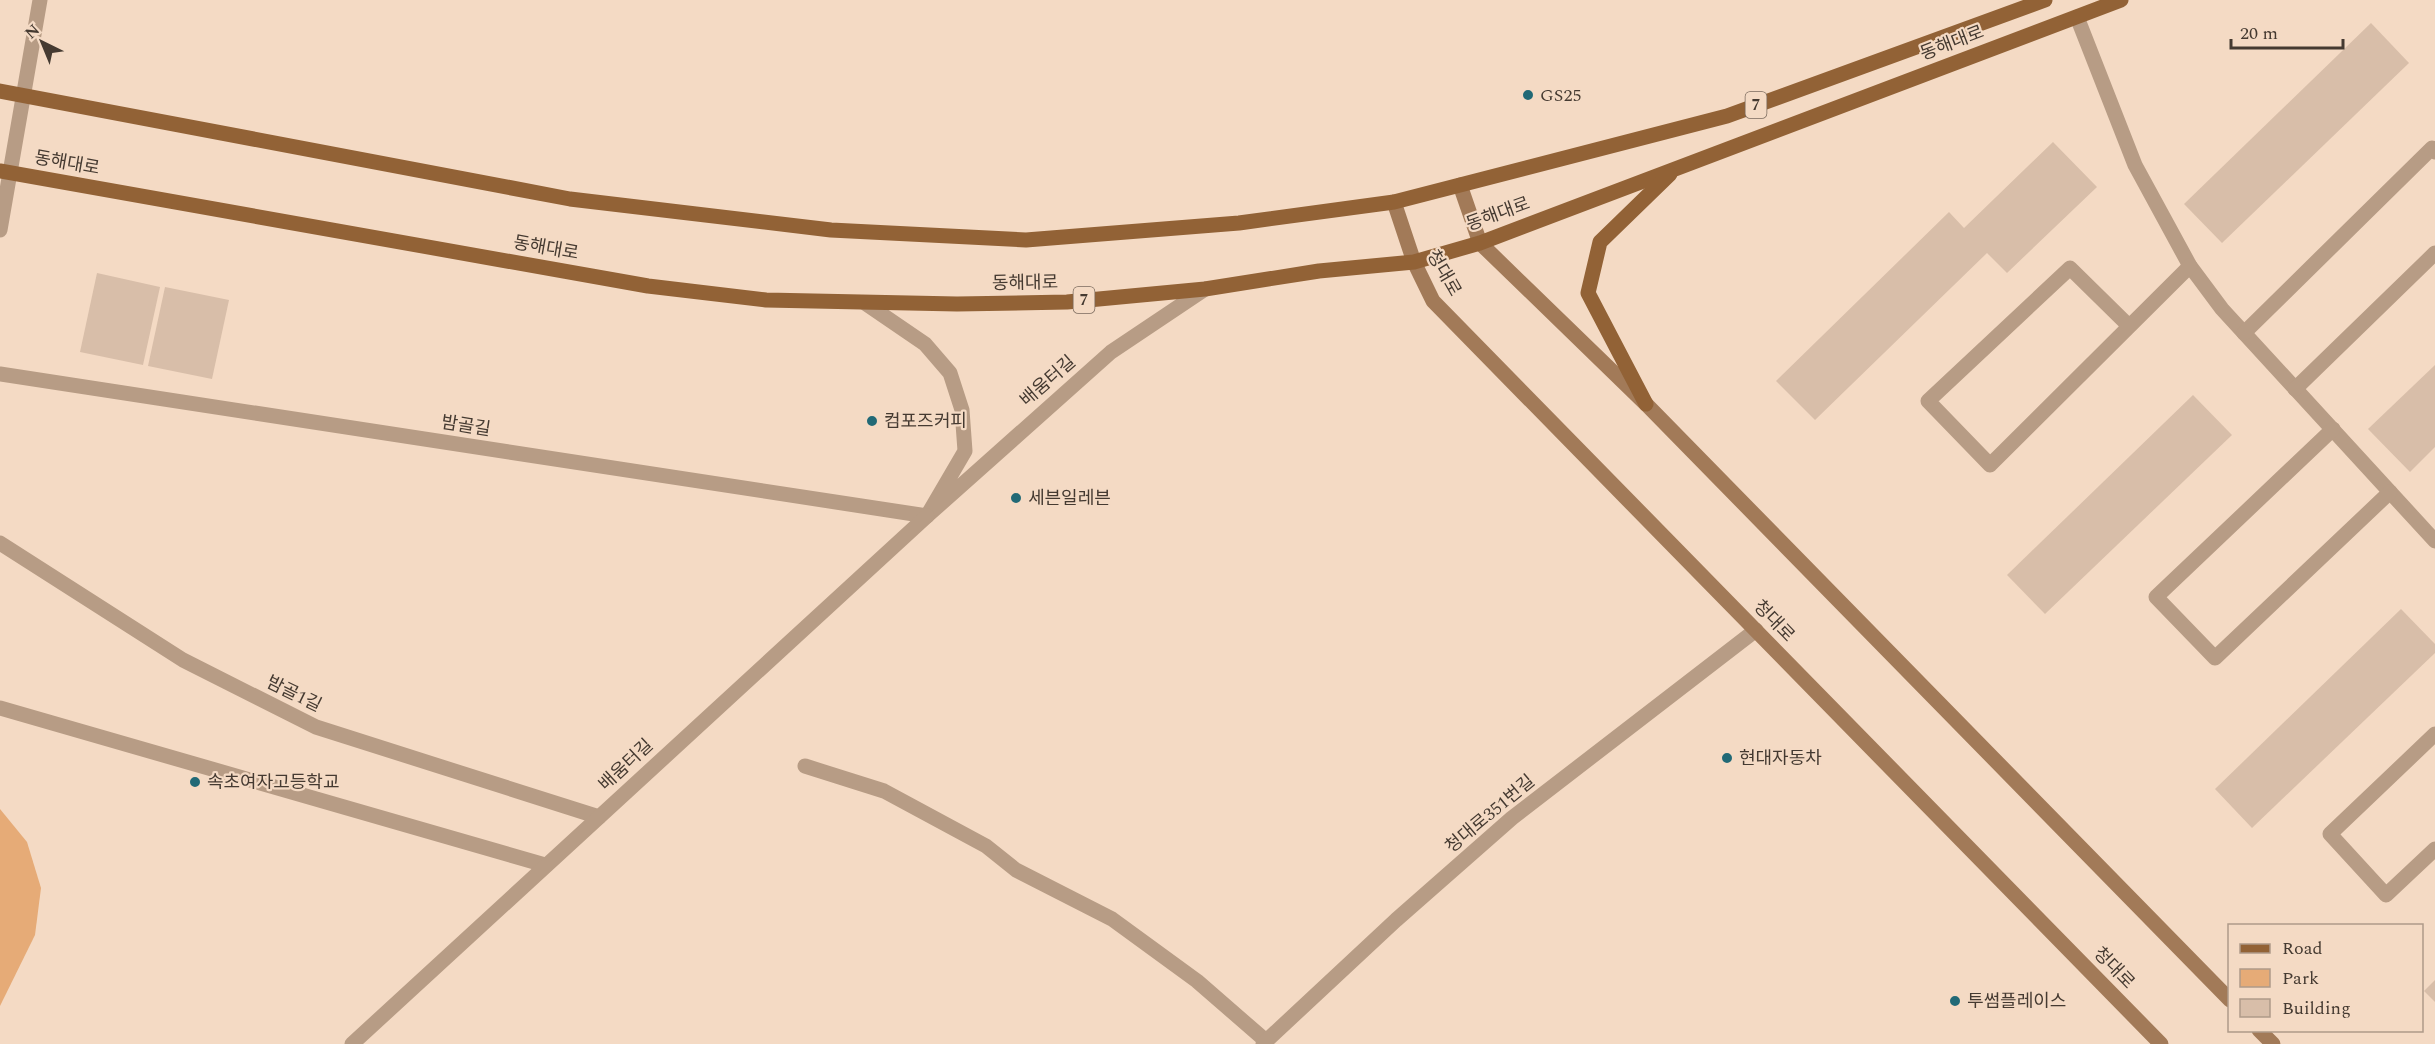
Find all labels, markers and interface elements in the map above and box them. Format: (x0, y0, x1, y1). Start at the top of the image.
north arrow (12, 12, 72, 72)
scale bar (2231, 12, 2344, 50)
text: N (19, 19, 45, 45)
street label: 동해대로 (1916, 19, 1988, 67)
text: 20 m (2240, 20, 2278, 47)
place label: GS25 (1540, 82, 1581, 109)
marker: GS25 (1521, 88, 1535, 102)
road number: 7 (1746, 92, 1766, 118)
street label: 동해대로 (32, 144, 102, 182)
street label: 동해대로 (1462, 190, 1534, 238)
street label: 동해대로 (511, 229, 581, 267)
street label: 청대로 (1420, 245, 1468, 301)
street label: 동해대로 (992, 269, 1058, 297)
road number: 7 (1074, 287, 1094, 313)
street label: 배움터길 (1014, 349, 1082, 413)
place label: 컴포즈커피 (884, 408, 967, 435)
street label: 밤골길 (439, 409, 493, 443)
marker: 컴포즈커피 (865, 414, 879, 428)
place label: 세븐일레븐 (1028, 485, 1111, 512)
marker: 세븐일레븐 (1009, 491, 1023, 505)
street label: 청대로 (1747, 594, 1801, 648)
street label: 밤골1길 (262, 669, 326, 719)
street label: 배움터길 (593, 733, 659, 797)
place label: 현대자동차 (1739, 745, 1822, 772)
marker: 현대자동차 (1720, 751, 1734, 765)
street label: 청대로351번길 (1439, 768, 1541, 860)
place label: 속초여자고등학교 (207, 769, 339, 796)
marker: 속초여자고등학교 (188, 775, 202, 789)
legend (2228, 924, 2423, 1032)
text: Road (2282, 935, 2323, 962)
street label: 청대로 (2087, 941, 2141, 995)
text: Park (2282, 965, 2319, 992)
place label: 투썸플레이스 (1967, 988, 2066, 1015)
marker: 투썸플레이스 (1948, 994, 1962, 1008)
text: Building (2282, 995, 2351, 1022)

